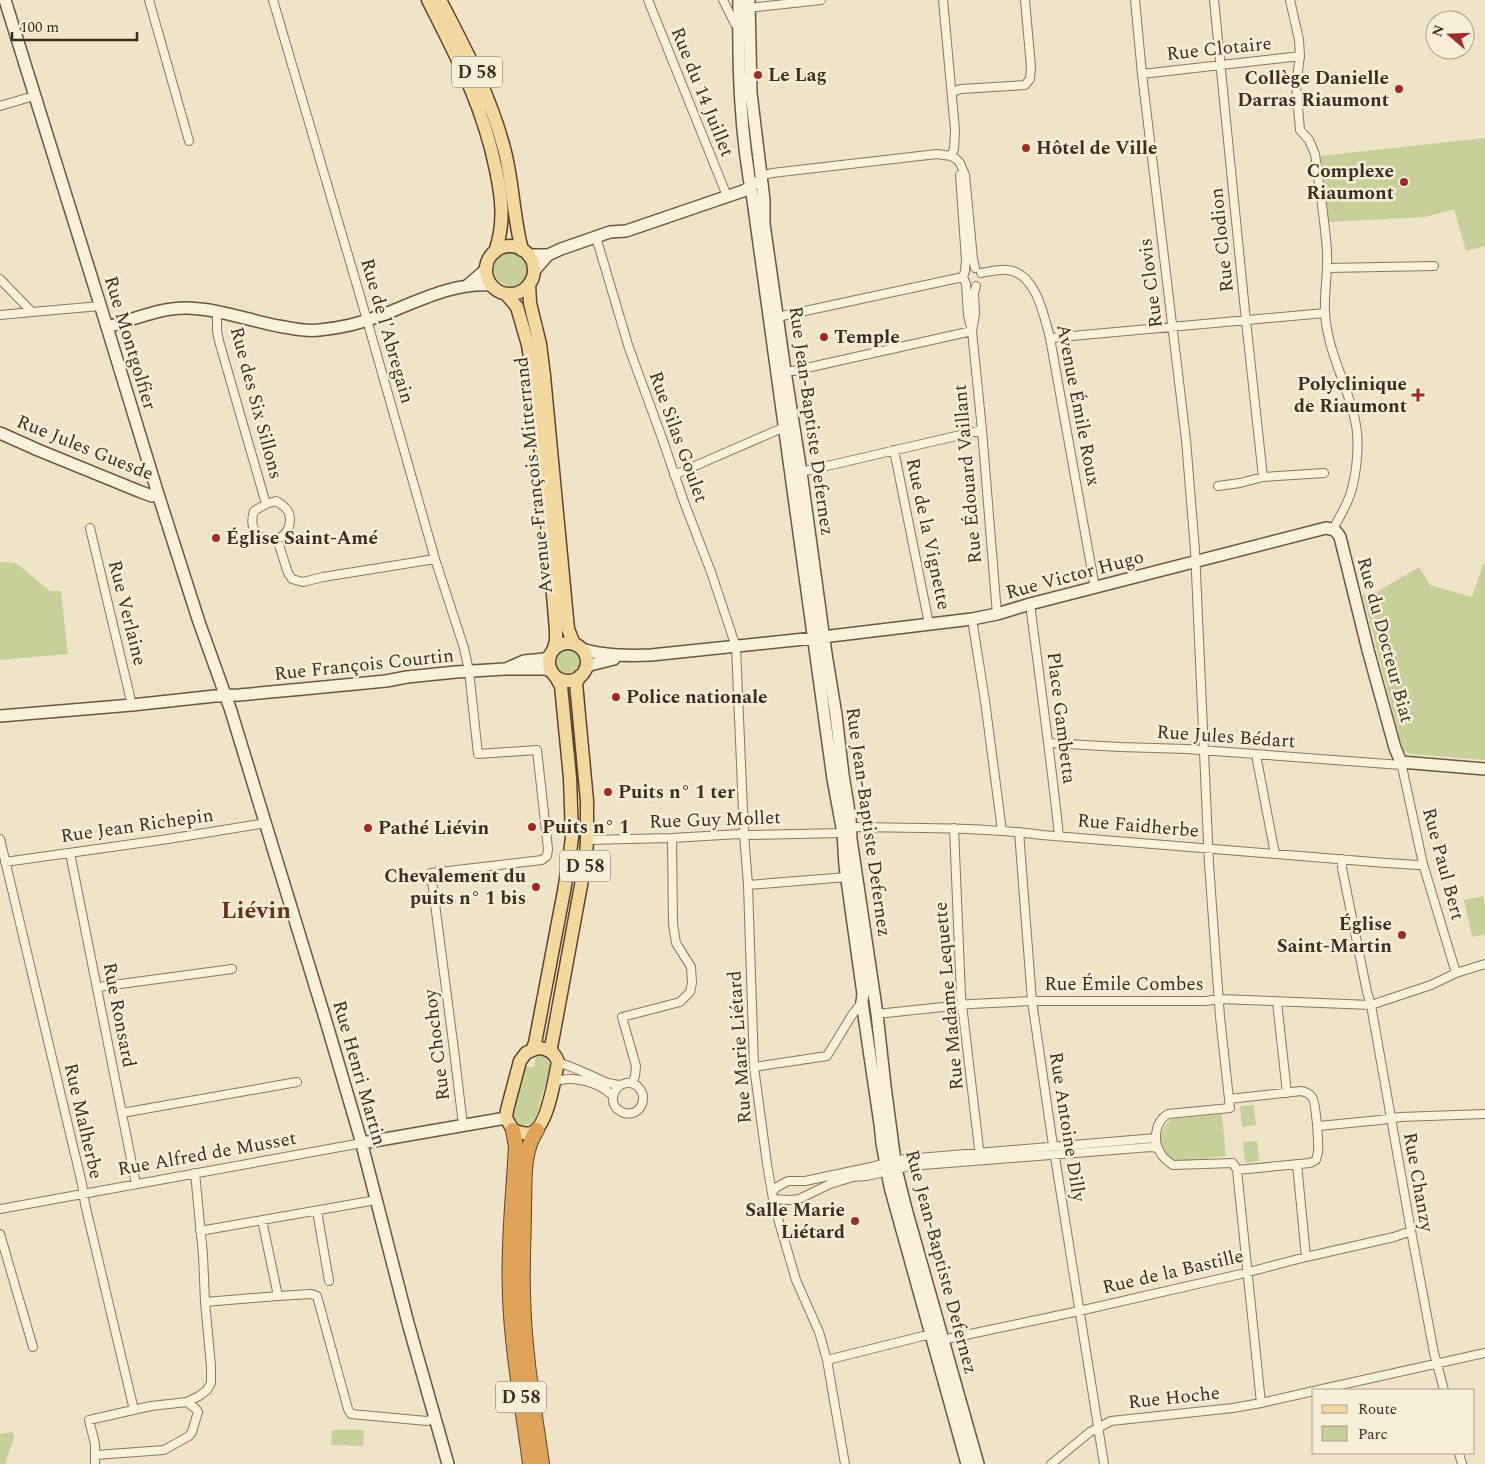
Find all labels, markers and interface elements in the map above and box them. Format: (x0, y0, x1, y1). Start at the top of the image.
scale bar (12, 10, 138, 42)
north arrow (1425, 10, 1475, 60)
text: 100 m (20, 16, 59, 39)
text: N (1426, 22, 1450, 40)
street label: Rue du 14 Juillet (663, 23, 741, 162)
street label: Rue Clotaire (1165, 29, 1273, 69)
road number: D 58 (452, 56, 502, 88)
place label: Le Lag (768, 61, 827, 90)
place label: Collège Danielle Darras Riaumont (1237, 64, 1389, 115)
marker: Le Lag (752, 69, 764, 81)
marker: Collège Danielle Darras Riaumont (1393, 83, 1405, 95)
place label: Hôtel de Ville (1036, 134, 1157, 163)
marker: Hôtel de Ville (1020, 142, 1032, 154)
place label: Complexe Riaumont (1306, 157, 1394, 208)
marker: Complexe Riaumont (1398, 176, 1410, 188)
street label: Rue Clodion (1202, 186, 1242, 294)
street label: Rue Clovis (1131, 237, 1171, 329)
street label: Rue de l'Abregain (352, 255, 422, 407)
street label: Rue Montgolfier (96, 272, 164, 414)
street label: Rue Jean-Baptiste Defernez (781, 304, 841, 538)
street label: Avenue Émile Roux (1048, 322, 1108, 488)
street label: Rue des Six Sillons (222, 323, 290, 483)
place label: Temple (834, 323, 900, 352)
marker: Temple (818, 331, 830, 343)
street label: Avenue François Mitterrand (507, 355, 561, 595)
street label: Rue Silas Goulet (641, 367, 715, 507)
place label: Polyclinique de Riaumont (1294, 370, 1407, 421)
street label: Rue Édouard Vaillant (946, 383, 990, 565)
marker: Polyclinique de Riaumont (1411, 388, 1425, 402)
street label: Rue Jules Guesde (12, 407, 158, 489)
street label: Rue de la Vignette (898, 455, 958, 613)
place label: Église Saint-Amé (226, 524, 378, 553)
marker: Église Saint-Amé (210, 532, 222, 544)
street label: Rue Victor Hugo (1003, 543, 1147, 607)
street label: Rue du Docteur Biat (1349, 554, 1421, 726)
street label: Rue Verlaine (100, 557, 154, 669)
street label: Rue François Courtin (273, 641, 455, 689)
street label: Place Gambetta (1039, 650, 1084, 786)
place label: Police nationale (626, 683, 768, 712)
marker: Police nationale (610, 691, 622, 703)
street label: Rue Jean-Baptiste Defernez (838, 705, 898, 939)
street label: Rue Jules Bédart (1156, 718, 1297, 756)
place label: Puits n° 1 ter (618, 778, 736, 807)
marker: Puits n° 1 ter (602, 786, 614, 798)
street label: Rue Jean Richepin (59, 801, 215, 851)
street label: Rue Guy Mollet (649, 803, 782, 837)
street label: Rue Paul Bert (1414, 805, 1472, 924)
street label: Rue Faidherbe (1076, 806, 1200, 846)
place label: Puits n° 1 (542, 813, 630, 842)
place label: Pathé Liévin (378, 814, 489, 843)
marker: Puits n° 1 (526, 821, 538, 833)
marker: Pathé Liévin (362, 822, 374, 834)
road number: D 58 (560, 850, 610, 881)
place label: Chevalement du puits n° 1 bis (384, 862, 526, 913)
marker: Chevalement du puits n° 1 bis (530, 881, 542, 893)
district label: Liévin (221, 893, 291, 929)
street label: Rue Madame Lequette (926, 901, 972, 1091)
place label: Église Saint-Martin (1277, 910, 1392, 961)
marker: Église Saint-Martin (1396, 929, 1408, 941)
street label: Rue Ronsard (95, 960, 143, 1070)
street label: Rue Marie Liétard (720, 969, 760, 1125)
street label: Rue Émile Combes (1044, 970, 1204, 999)
street label: Rue Chochoy (416, 987, 458, 1102)
street label: Rue Henri Martin (324, 997, 394, 1149)
street label: Rue Antoine Dilly (1041, 1050, 1093, 1205)
street label: Rue Malherbe (56, 1060, 110, 1182)
street label: Rue Alfred de Musset (115, 1124, 299, 1184)
street label: Rue Chanzy (1395, 1130, 1441, 1235)
street label: Rue Jean-Baptiste Defernez (897, 1146, 985, 1378)
place label: Salle Marie Liétard (745, 1196, 845, 1247)
marker: Salle Marie Liétard (849, 1215, 861, 1227)
street label: Rue de la Bastille (1099, 1242, 1247, 1302)
street label: Rue Hoche (1127, 1379, 1221, 1417)
road number: D 58 (496, 1381, 546, 1412)
legend (1312, 1389, 1475, 1454)
text: Route (1358, 1398, 1397, 1421)
text: Parc (1358, 1423, 1388, 1446)

